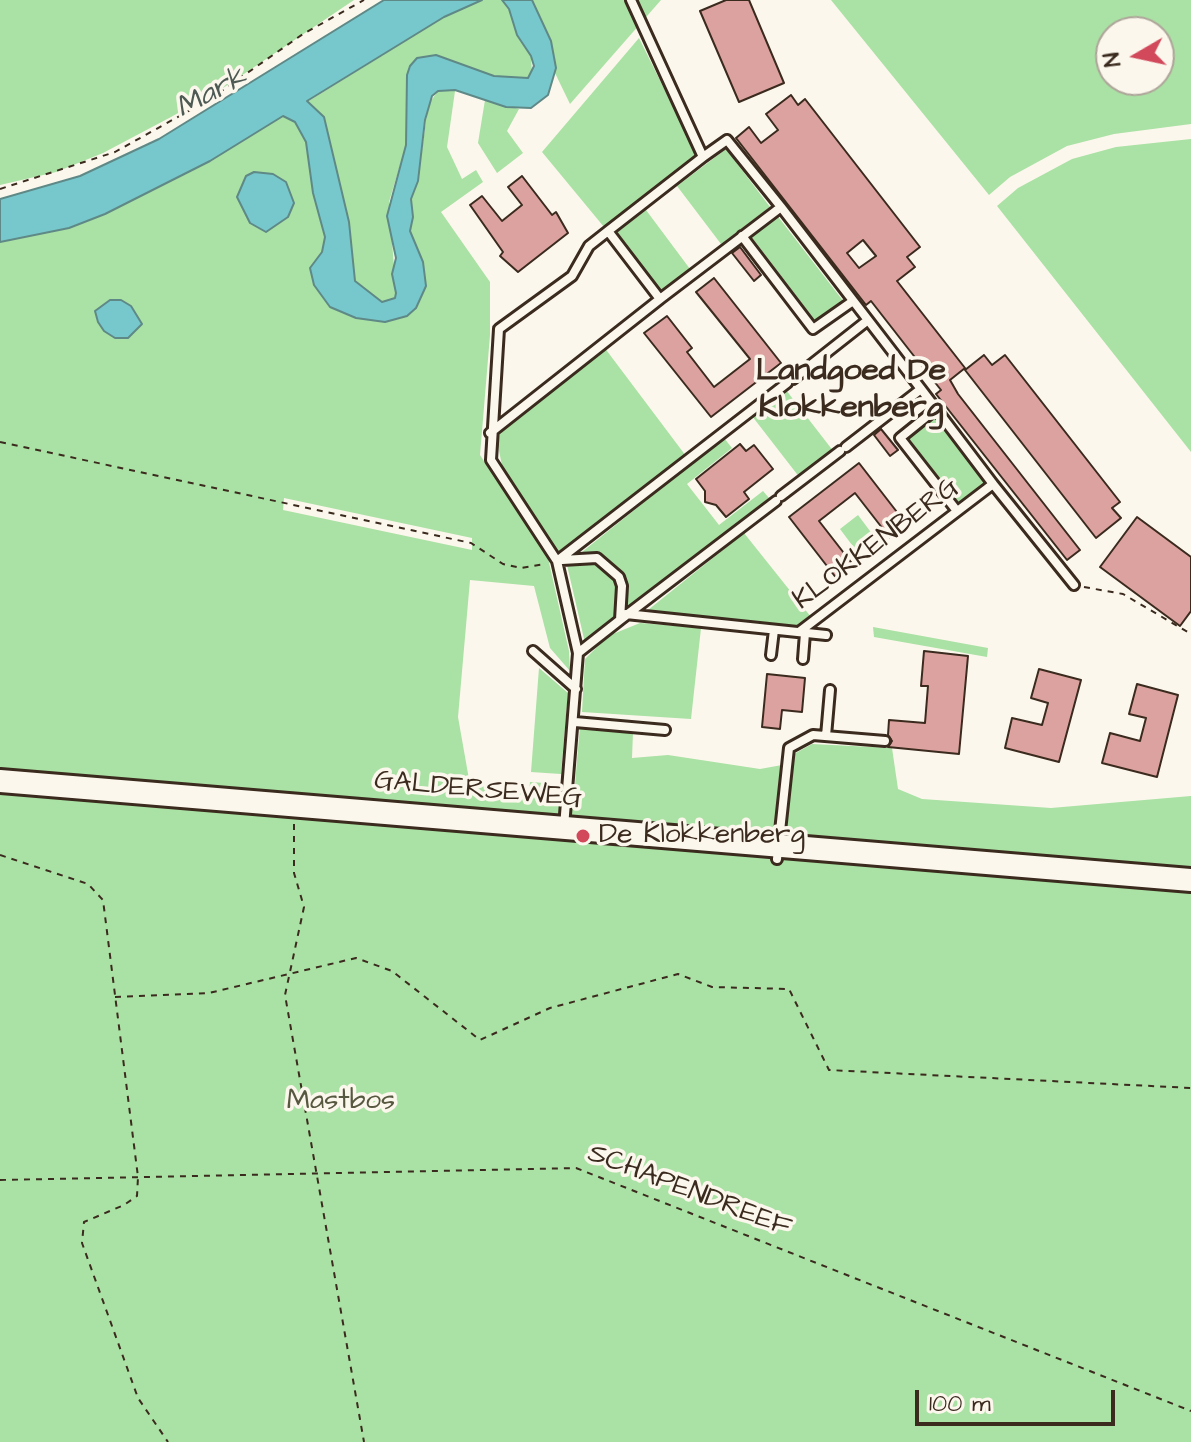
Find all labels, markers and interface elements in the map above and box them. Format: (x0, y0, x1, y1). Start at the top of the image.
north arrow (1095, 16, 1175, 96)
text: N (1096, 50, 1129, 69)
water label: Mark (170, 60, 254, 128)
district label: Landgoed De Klokkenberg (756, 353, 946, 428)
street label: KLOKKENBERG (787, 472, 967, 618)
street label: GALDERSEWEG (373, 765, 583, 817)
place label: De Klokkenberg (599, 819, 805, 853)
marker: De Klokkenberg (574, 827, 592, 845)
park label: Mastbos (287, 1085, 395, 1119)
street label: SCHAPENDREEF (582, 1138, 796, 1246)
scale bar (919, 1374, 1119, 1424)
text: 100 m (929, 1387, 991, 1421)

